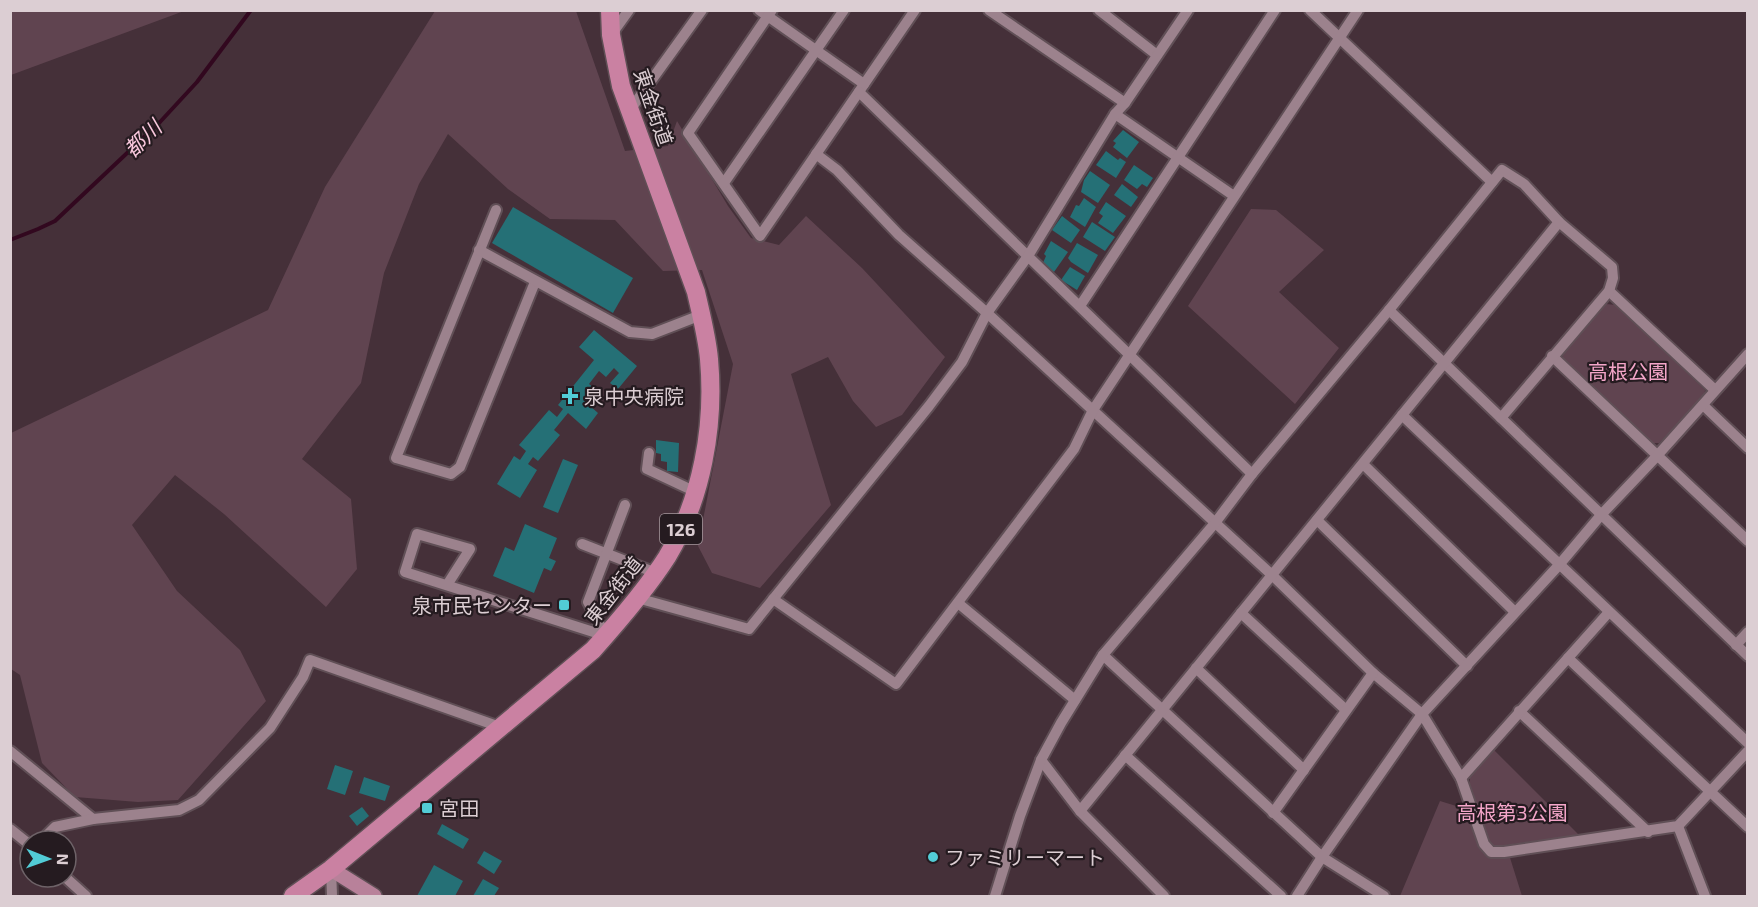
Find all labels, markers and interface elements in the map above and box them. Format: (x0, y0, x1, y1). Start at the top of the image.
street label: 東金街道 (630, 65, 678, 149)
water label: 都川 (118, 113, 167, 162)
park label: 高根公園 (1588, 359, 1668, 383)
place label: 泉中央病院 (584, 384, 684, 408)
marker: 泉中央病院 (561, 387, 579, 405)
road number: 126 (660, 514, 702, 544)
street label: 東金街道 (579, 551, 647, 629)
place label: 泉市民センター (412, 593, 552, 617)
marker: 泉市民センター (557, 598, 571, 612)
place label: 宮田 (439, 796, 479, 820)
park label: 高根第3公園 (1456, 800, 1568, 824)
marker: 宮田 (420, 801, 434, 815)
north arrow (18, 829, 78, 889)
place label: ファミリーマート (945, 845, 1105, 869)
marker: ファミリーマート (926, 850, 940, 864)
text: N (54, 853, 73, 865)

